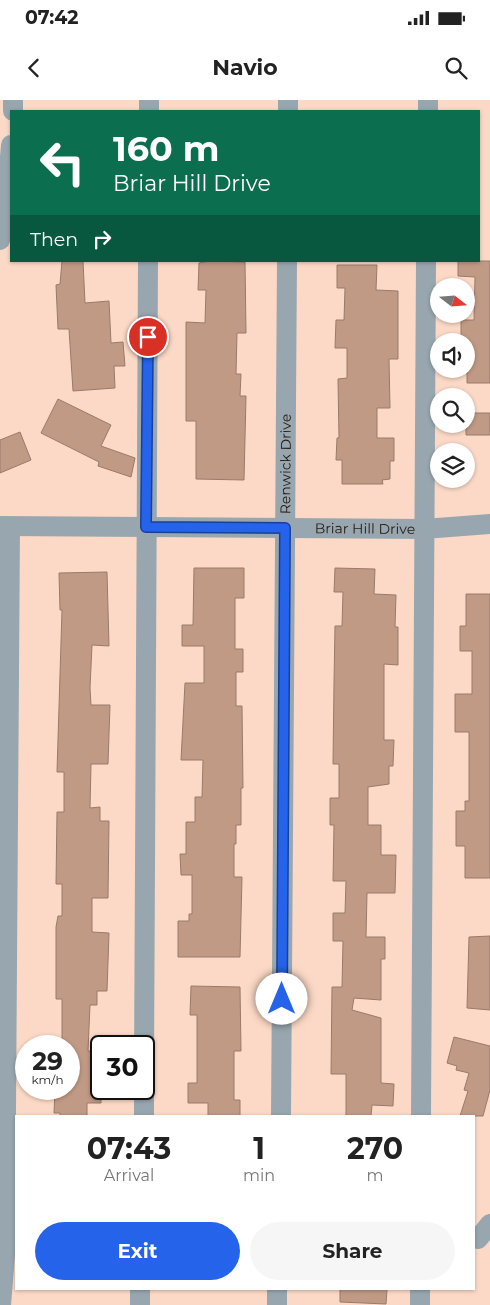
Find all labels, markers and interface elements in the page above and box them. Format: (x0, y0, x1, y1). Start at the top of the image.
text: 07:42 (25, 6, 79, 29)
icon: back (20, 54, 48, 82)
text: Navio (212, 54, 278, 81)
icon: search (442, 54, 470, 82)
text: 160 m (113, 127, 219, 170)
icon: left (30, 130, 95, 195)
text: Briar Hill Drive (113, 170, 271, 197)
icon: right (88, 225, 116, 253)
text: Then (30, 228, 78, 251)
north arrow (430, 278, 475, 322)
map controls (430, 278, 475, 488)
pin (127, 316, 169, 358)
icon: arrive (134, 323, 162, 351)
button: sound (430, 333, 475, 378)
button: search (430, 388, 475, 433)
street label: Renwick Drive (276, 414, 295, 514)
button: layers (430, 443, 475, 488)
street label: Briar Hill Drive (315, 519, 415, 538)
position arrow (255, 972, 307, 1024)
speed limit sign: 30 (90, 1035, 155, 1100)
text: 29 (32, 1046, 63, 1076)
text: km/h (31, 1072, 64, 1087)
text: 07:43 (87, 1130, 171, 1167)
text: 1 (253, 1130, 265, 1167)
text: 270 (347, 1130, 403, 1167)
text: Arrival (104, 1166, 154, 1185)
text: min (243, 1166, 275, 1185)
text: m (367, 1166, 384, 1185)
button: Exit (35, 1222, 240, 1280)
button: Share (250, 1222, 455, 1280)

